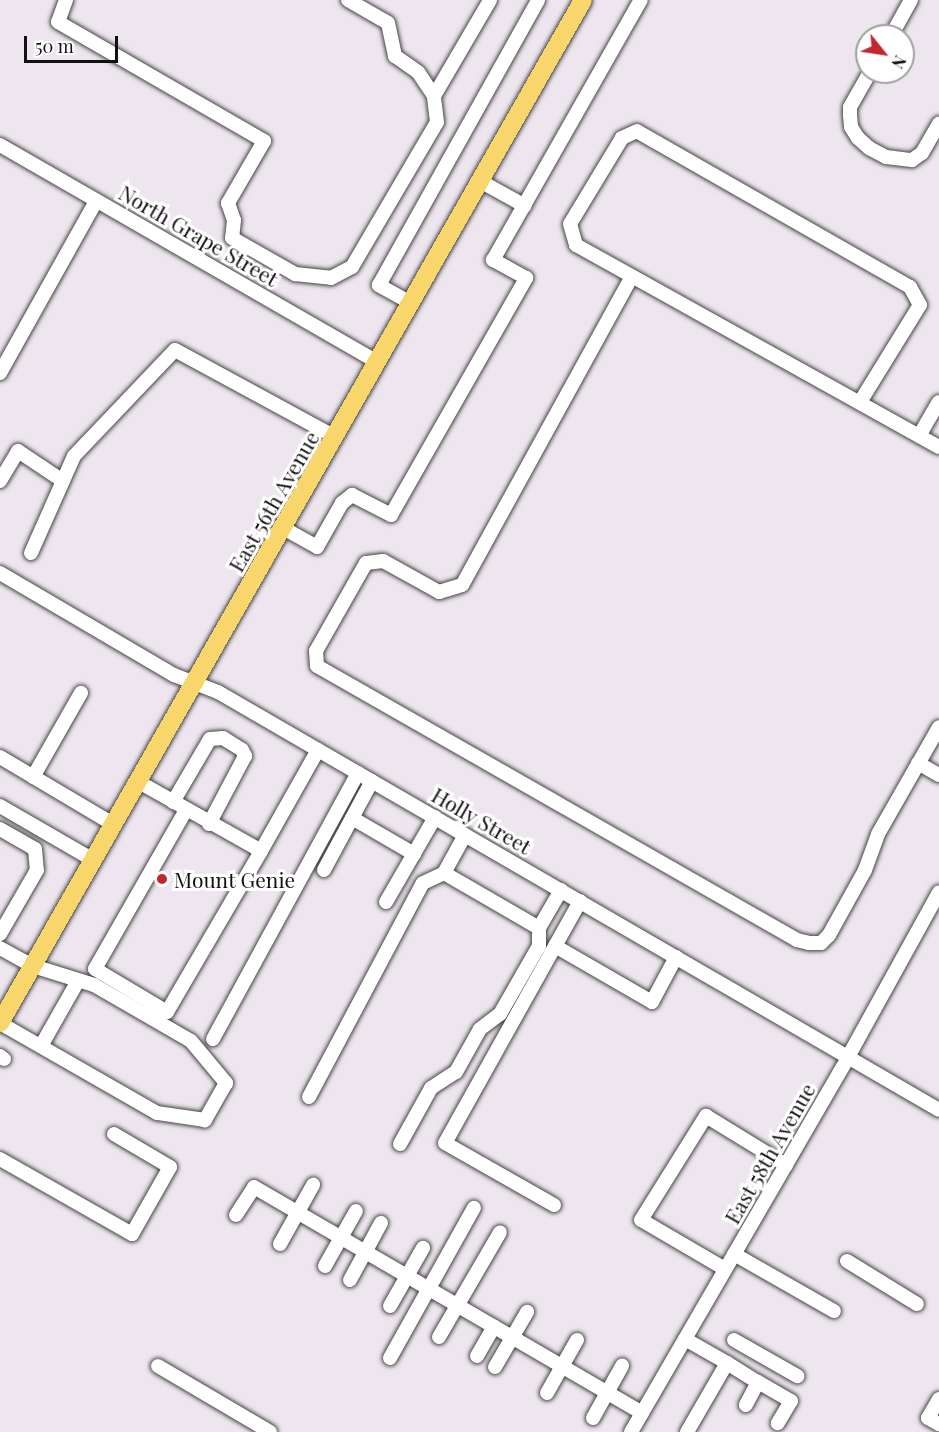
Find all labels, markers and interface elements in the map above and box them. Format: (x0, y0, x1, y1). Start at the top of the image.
scale bar (27, 24, 122, 62)
north arrow (855, 24, 915, 84)
text: 50 m (35, 34, 74, 58)
text: N (887, 52, 911, 73)
street label: North Grape Street (115, 179, 283, 291)
street label: East 56th Avenue (222, 426, 324, 576)
street label: Holly Street (428, 781, 536, 859)
place label: Mount Genie (174, 866, 296, 892)
marker: Mount Genie (155, 872, 169, 886)
street label: East 58th Avenue (718, 1078, 820, 1228)

